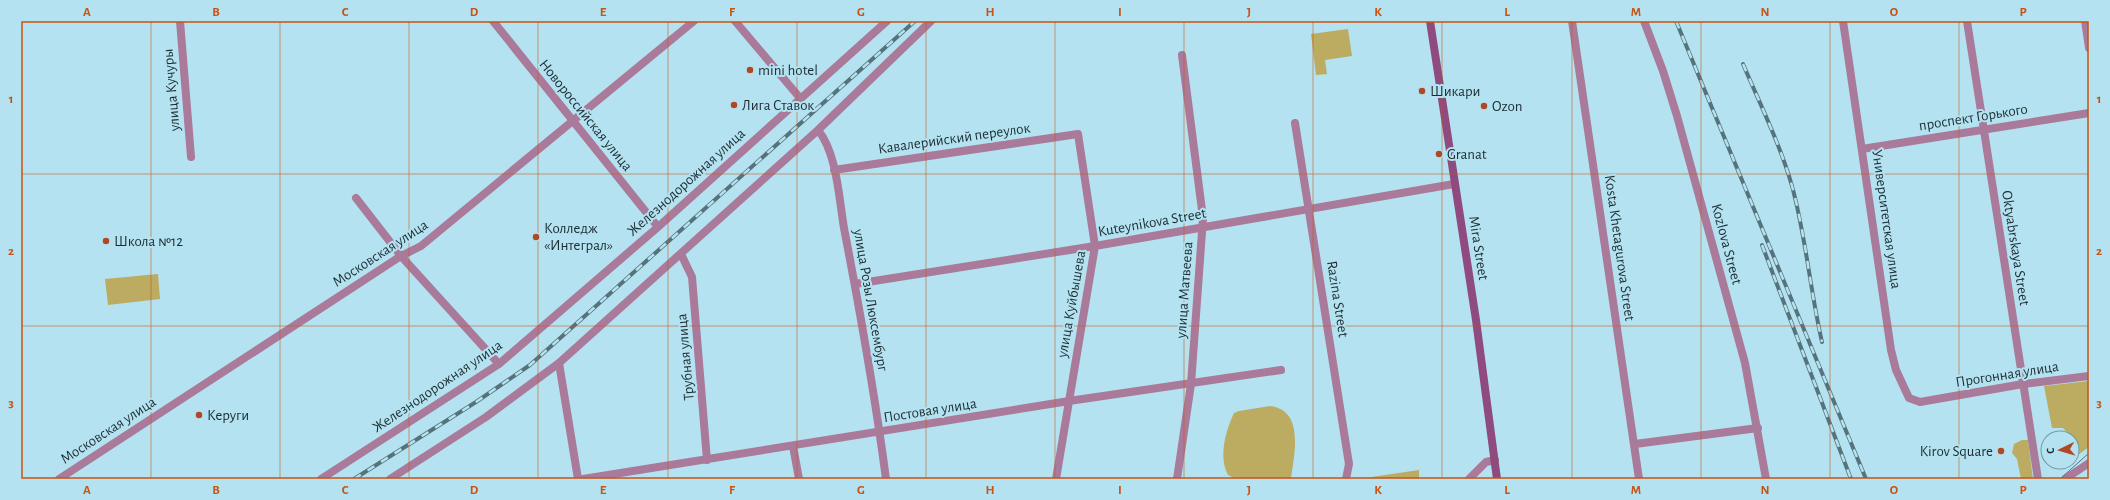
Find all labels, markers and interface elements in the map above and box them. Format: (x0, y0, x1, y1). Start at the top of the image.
text: A (83, 6, 91, 19)
text: B (212, 6, 220, 19)
text: C (342, 6, 349, 19)
text: D (470, 6, 479, 19)
text: E (600, 6, 607, 19)
text: F (729, 6, 736, 19)
text: G (857, 6, 865, 19)
text: H (985, 6, 995, 19)
text: I (1118, 6, 1122, 19)
text: J (1247, 6, 1251, 19)
text: K (1374, 6, 1382, 19)
text: L (1504, 6, 1510, 19)
text: M (1631, 6, 1641, 19)
text: N (1760, 6, 1770, 19)
text: O (1890, 6, 1899, 19)
text: P (2019, 6, 2027, 19)
street label: улица Кучуры (160, 48, 183, 133)
street label: Новороссийская улица (536, 57, 635, 174)
place label: mini hotel (758, 63, 818, 78)
marker: mini hotel (745, 65, 755, 75)
place label: Шикари (1430, 84, 1480, 99)
marker: Шикари (1417, 86, 1427, 96)
text: 1 (9, 93, 13, 106)
text: 1 (2097, 93, 2101, 106)
place label: Лига Ставок (742, 98, 814, 113)
place label: Ozon (1492, 99, 1522, 114)
marker: Лига Ставок (729, 100, 739, 110)
marker: Ozon (1479, 101, 1489, 111)
street label: проспект Горького (1918, 101, 2029, 134)
street label: Кавалерийский переулок (877, 120, 1031, 157)
street label: Железнодорожная улица (625, 126, 748, 239)
place label: Granat (1447, 147, 1487, 162)
marker: Granat (1434, 149, 1444, 159)
street label: Университетская улица (1869, 149, 1904, 290)
street label: Kosta Khetagurova Street (1602, 174, 1637, 322)
street label: Oktyabrskaya Street (1999, 189, 2032, 307)
street label: Kozlova Street (1709, 202, 1745, 286)
street label: Kuteynikova Street (1097, 206, 1207, 239)
street label: Mira Street (1466, 215, 1491, 281)
street label: Московская улица (330, 217, 431, 290)
place label: Колледж «Интеграл» (544, 221, 613, 253)
street label: улица Розы Люксембург (850, 227, 891, 373)
marker: Колледж «Интеграл» (531, 232, 541, 242)
place label: Школа №12 (114, 234, 183, 249)
marker: Школа №12 (101, 236, 111, 246)
street label: улица Матвеева (1174, 241, 1195, 340)
text: 2 (8, 245, 14, 258)
text: 2 (2096, 245, 2102, 258)
street label: улица Куйбышева (1055, 249, 1088, 360)
street label: Razina Street (1324, 260, 1351, 339)
street label: Трубная улица (674, 313, 697, 401)
street label: Железнодорожная улица (370, 337, 505, 435)
street label: Прогонная улица (1954, 359, 2060, 390)
street label: Московская улица (58, 394, 159, 467)
street label: Постовая улица (882, 396, 978, 425)
text: 3 (8, 397, 14, 410)
text: 3 (2096, 397, 2102, 410)
place label: Керуги (207, 408, 249, 423)
marker: Керуги (194, 410, 204, 420)
north arrow (2040, 430, 2080, 470)
place label: Kirov Square (1920, 444, 1993, 459)
marker: Kirov Square (1996, 446, 2006, 456)
text: С (2045, 447, 2056, 454)
text: A (83, 484, 91, 497)
text: B (212, 484, 220, 497)
text: C (342, 484, 349, 497)
text: D (470, 484, 479, 497)
text: E (600, 484, 607, 497)
text: F (729, 484, 736, 497)
text: G (857, 484, 865, 497)
text: H (985, 484, 995, 497)
text: I (1118, 484, 1122, 497)
text: J (1247, 484, 1251, 497)
text: K (1374, 484, 1382, 497)
text: L (1504, 484, 1510, 497)
text: M (1631, 484, 1641, 497)
text: N (1760, 484, 1770, 497)
text: O (1890, 484, 1899, 497)
text: P (2019, 484, 2027, 497)

